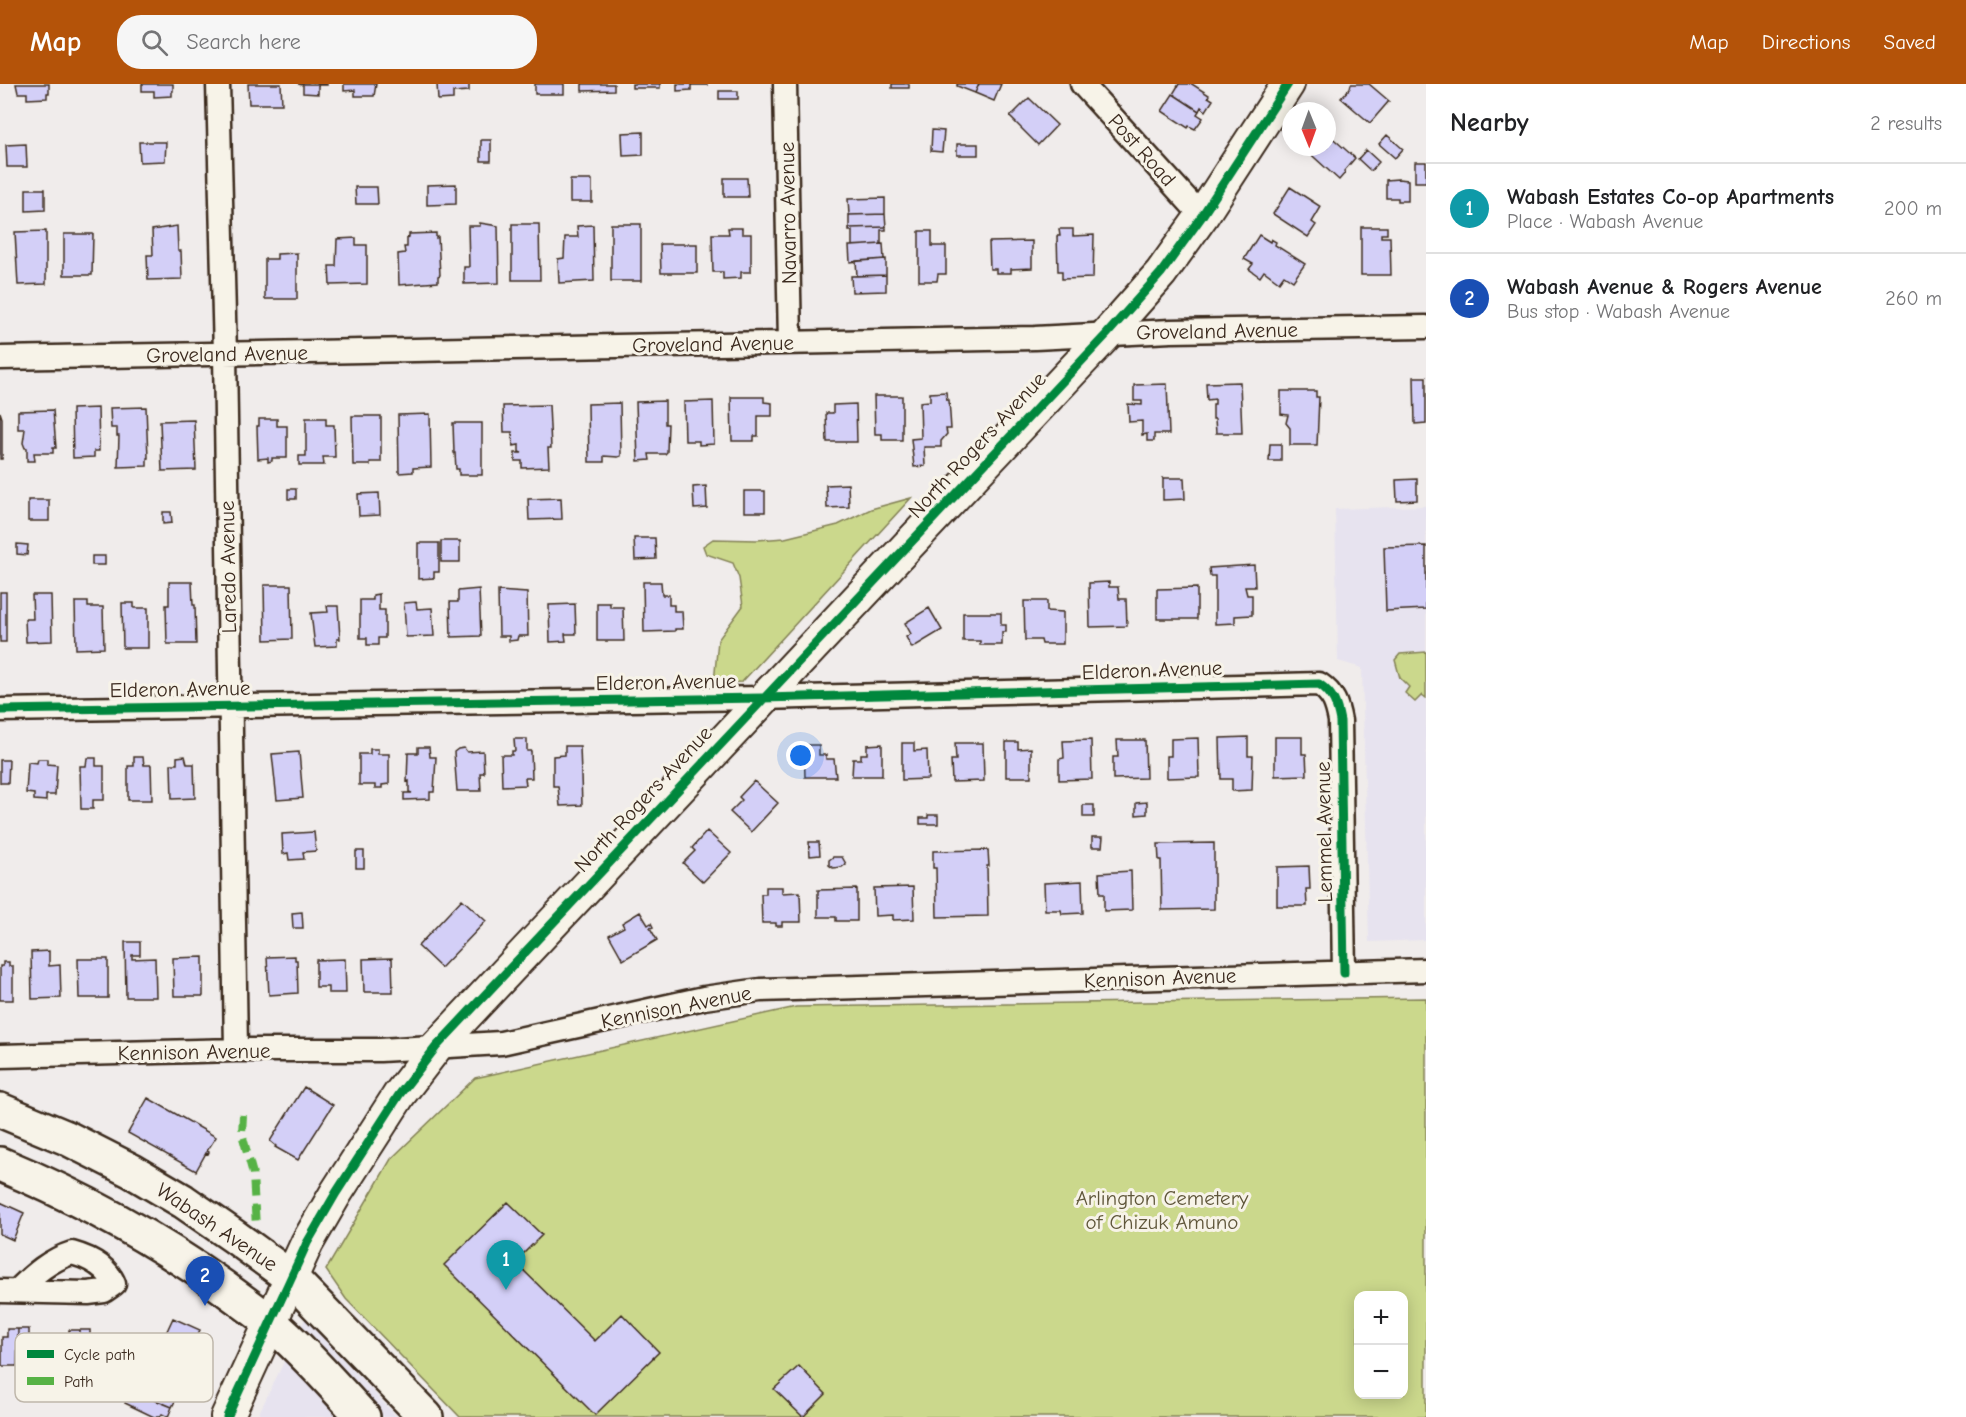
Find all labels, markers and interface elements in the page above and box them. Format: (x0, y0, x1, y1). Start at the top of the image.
search box (117, 15, 537, 69)
text: Map (30, 26, 81, 58)
icon: search (138, 26, 171, 59)
text: Search here (186, 29, 301, 55)
text: Map (1689, 30, 1729, 54)
text: Directions (1762, 30, 1851, 54)
text: Saved (1884, 30, 1936, 54)
north arrow (1282, 102, 1336, 156)
text: Nearby (1450, 108, 1529, 138)
street label: Post Road (1103, 109, 1181, 191)
text: 2 results (1870, 112, 1942, 135)
street label: Navarro Avenue (775, 142, 801, 284)
text: Wabash Estates Co-op Apartments (1507, 184, 1834, 210)
text: 1 (1466, 197, 1473, 220)
text: 200 m (1884, 197, 1942, 220)
text: Place · Wabash Avenue (1507, 210, 1703, 233)
text: Wabash Avenue & Rogers Avenue (1507, 274, 1822, 300)
text: 2 (1465, 287, 1474, 310)
text: 260 m (1885, 287, 1942, 310)
text: Bus stop · Wabash Avenue (1507, 300, 1730, 323)
street label: Groveland Avenue (1136, 318, 1298, 344)
street label: Groveland Avenue (632, 331, 794, 357)
street label: Groveland Avenue (146, 341, 308, 367)
street label: North Rogers Avenue (903, 367, 1051, 523)
street label: Laredo Avenue (215, 500, 241, 634)
street label: Elderon Avenue (1081, 656, 1223, 684)
street label: Elderon Avenue (596, 669, 736, 695)
street label: Elderon Avenue (110, 676, 250, 702)
street label: North Rogers Avenue (569, 721, 717, 877)
your location (786, 741, 815, 770)
street label: Lemmel Avenue (1311, 761, 1337, 903)
street label: Kennison Avenue (1083, 963, 1237, 993)
street label: Kennison Avenue (599, 981, 753, 1033)
street label: Kennison Avenue (117, 1039, 271, 1065)
street label: Wabash Avenue (152, 1178, 282, 1276)
park label: Arlington Cemetery of Chizuk Amuno (1076, 1186, 1249, 1234)
pin: 1 (486, 1240, 526, 1290)
pin: 2 (186, 1256, 224, 1306)
map controls (1354, 1291, 1408, 1399)
button: + (1354, 1291, 1408, 1345)
legend (15, 1333, 213, 1402)
button: − (1354, 1345, 1408, 1399)
text: Cycle path (64, 1346, 135, 1364)
text: Path (64, 1373, 94, 1391)

